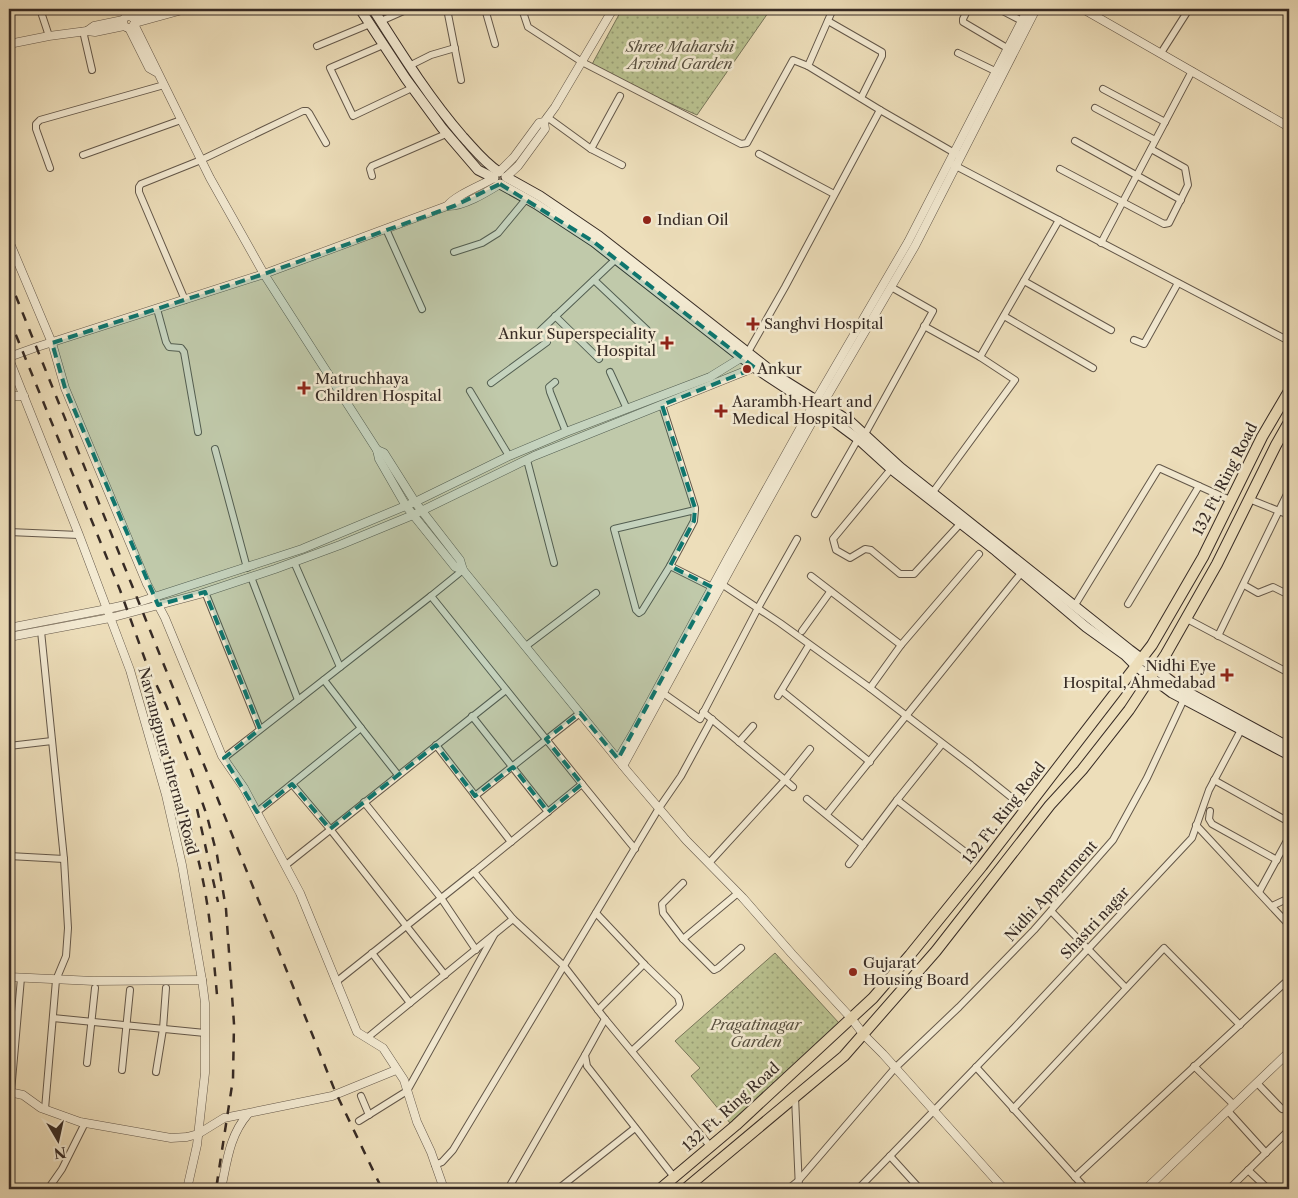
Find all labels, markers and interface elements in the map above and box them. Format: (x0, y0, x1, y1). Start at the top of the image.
park label: Shree Maharshi Arvind Garden (625, 37, 735, 73)
place label: Indian Oil (657, 210, 729, 229)
marker: Indian Oil (641, 214, 653, 226)
place label: Sanghvi Hospital (764, 314, 884, 333)
marker: Sanghvi Hospital (746, 317, 760, 331)
place label: Ankur Superspeciality Hospital (497, 324, 657, 360)
marker: Ankur Superspeciality Hospital (660, 336, 674, 350)
place label: Ankur (756, 359, 802, 378)
marker: Ankur (741, 363, 753, 375)
place label: Matruchhaya Children Hospital (315, 369, 442, 405)
marker: Matruchhaya Children Hospital (297, 381, 311, 395)
place label: Aarambh Heart and Medical Hospital (731, 392, 872, 428)
marker: Aarambh Heart and Medical Hospital (714, 404, 728, 418)
street label: 132 Ft. Ring Road (1188, 419, 1261, 538)
place label: Nidhi Eye Hospital, Ahmedabad (1063, 656, 1216, 692)
street label: Navrangpura Internal Road (134, 665, 203, 857)
marker: Nidhi Eye Hospital, Ahmedabad (1220, 668, 1234, 682)
street label: 132 Ft. Ring Road (958, 758, 1049, 867)
street label: Nidhi Appartment (1000, 836, 1101, 945)
street label: Shastri nagar (1056, 882, 1134, 963)
place label: Gujarat Housing Board (863, 953, 969, 989)
marker: Gujarat Housing Board (847, 966, 859, 978)
park label: Pragatinagar Garden (709, 1015, 803, 1051)
street label: 132 Ft. Ring Road (678, 1058, 783, 1155)
north arrow (32, 1116, 82, 1166)
text: N (53, 1143, 67, 1163)

